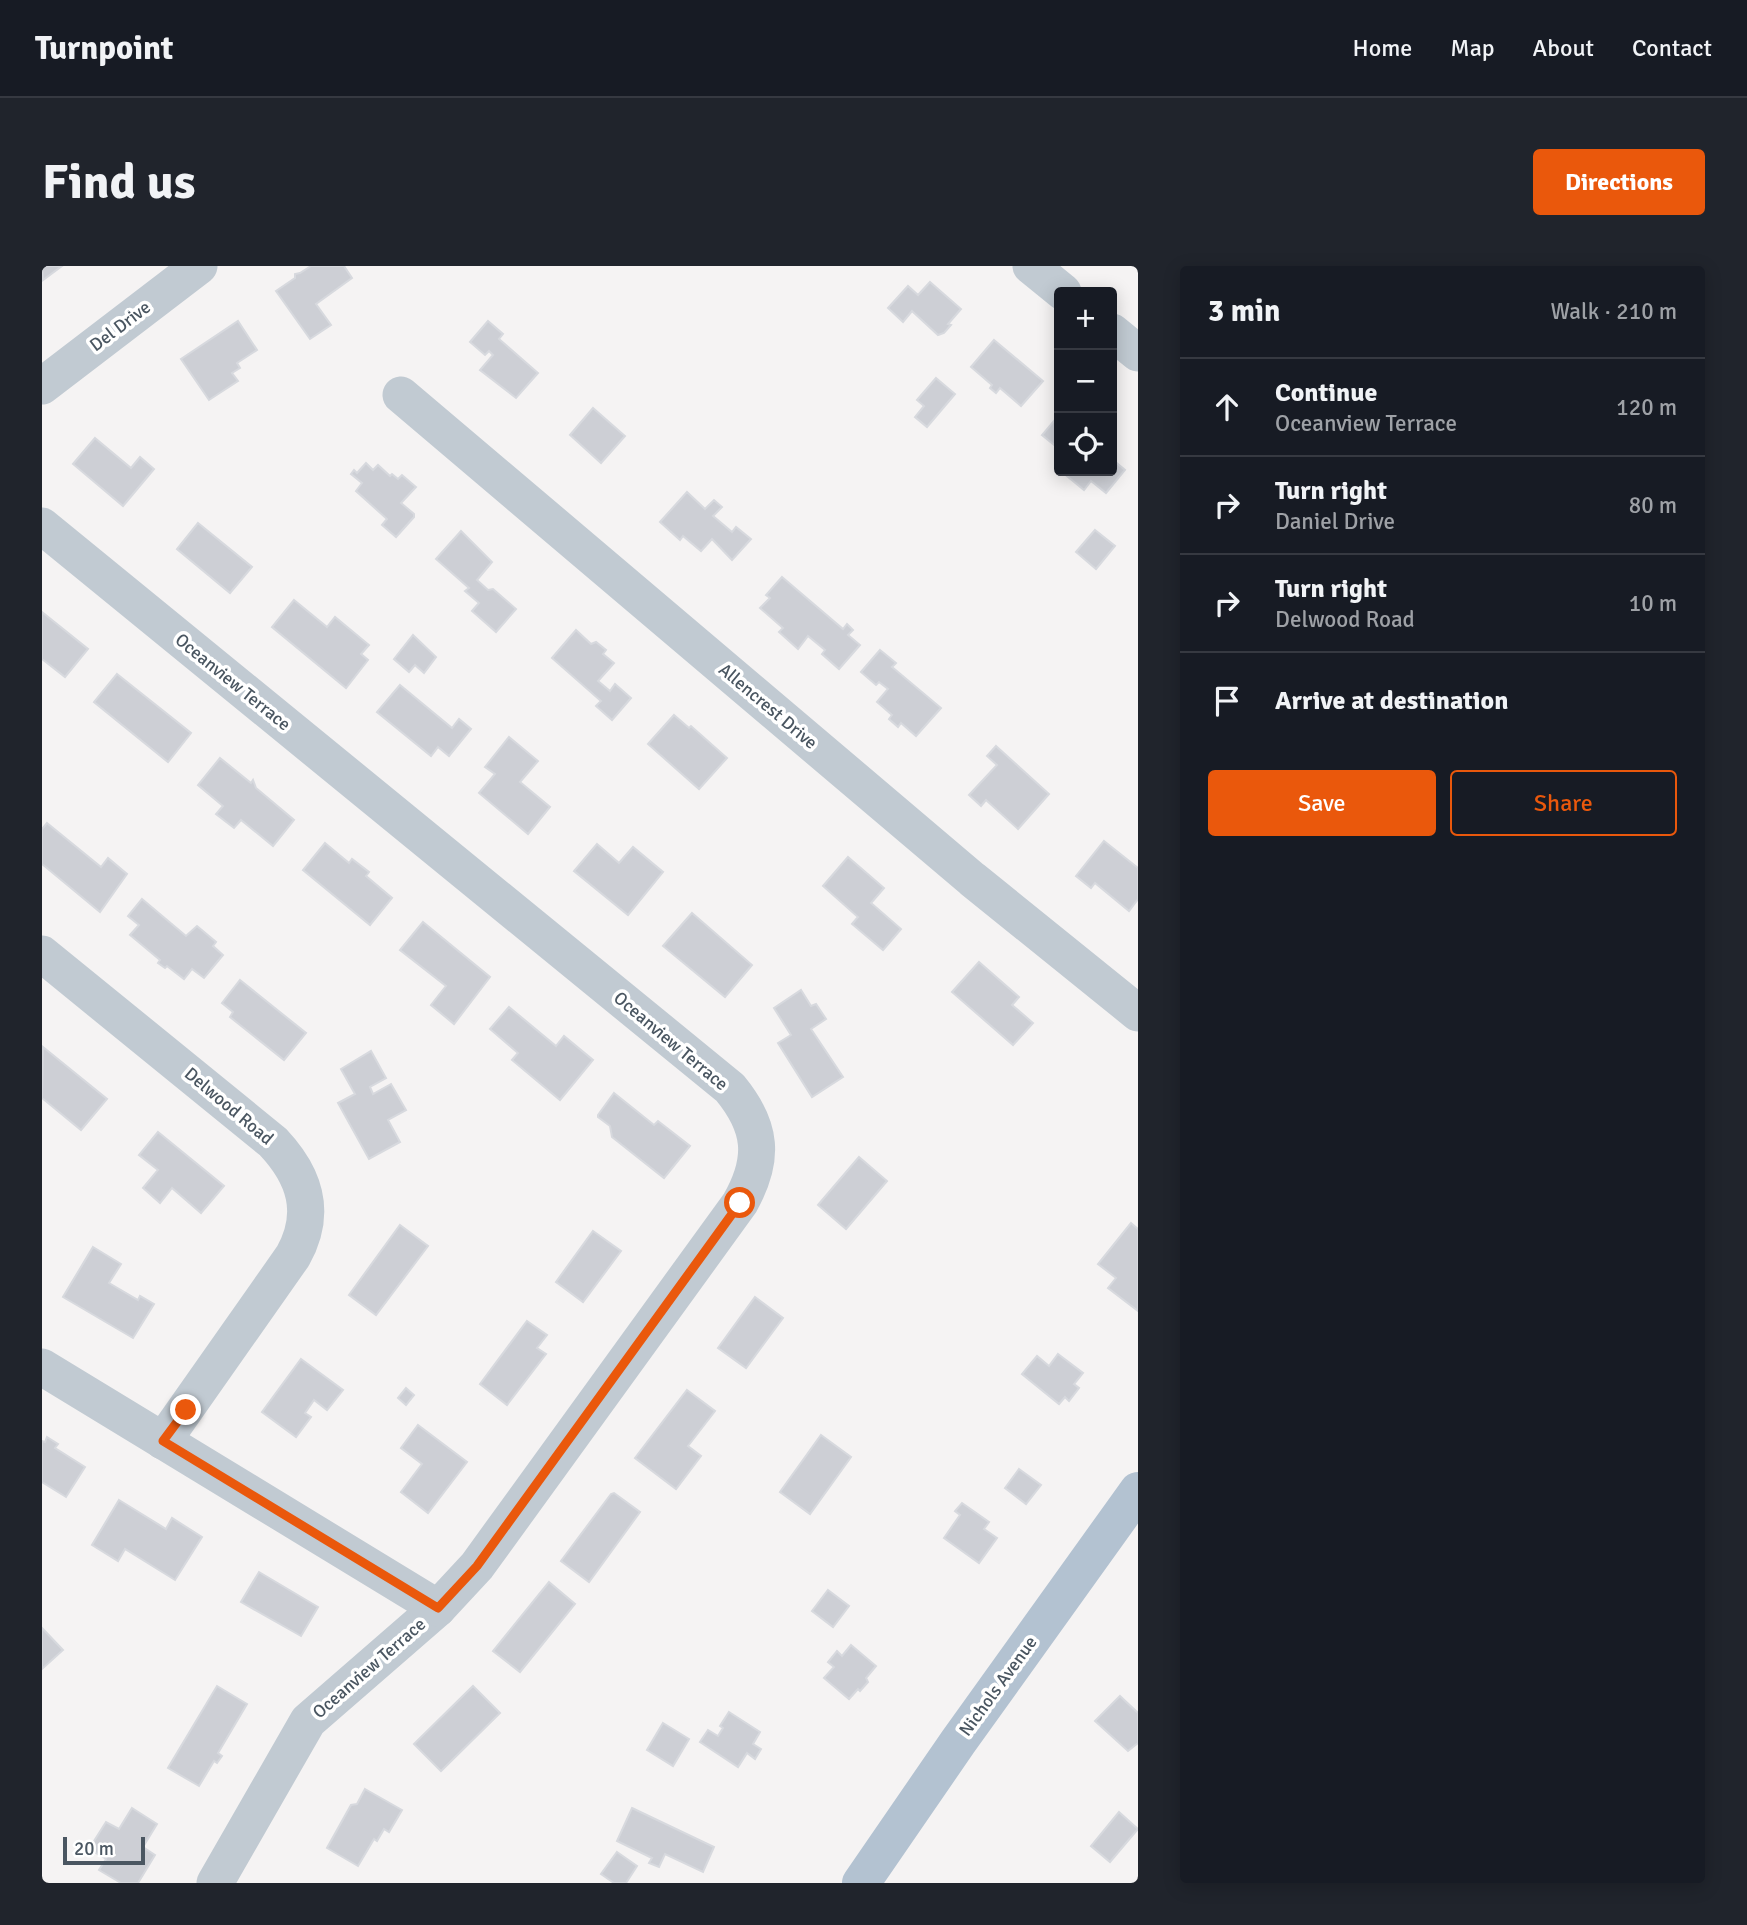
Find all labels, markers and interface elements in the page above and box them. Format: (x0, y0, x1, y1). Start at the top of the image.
text: Turnpoint (35, 28, 173, 69)
text: Home (1352, 33, 1412, 63)
text: Map (1450, 33, 1495, 63)
text: About (1533, 33, 1594, 63)
text: Contact (1632, 33, 1712, 63)
button: Directions (1533, 149, 1705, 215)
text: Find us (42, 152, 195, 212)
map controls (1054, 287, 1117, 476)
button: + (1054, 287, 1117, 350)
text: 3 min (1208, 293, 1280, 330)
street label: Del Drive (85, 296, 155, 356)
text: Walk · 210 m (1551, 297, 1677, 326)
button: − (1054, 350, 1117, 413)
text: Continue (1275, 377, 1377, 409)
icon: ahead (1208, 388, 1246, 426)
text: 120 m (1616, 393, 1677, 422)
text: Oceanview Terrace (1275, 409, 1457, 438)
button: locate (1054, 413, 1117, 476)
text: Turn right (1275, 475, 1387, 507)
icon: right (1208, 486, 1246, 524)
text: 80 m (1629, 491, 1677, 520)
text: Daniel Drive (1275, 507, 1395, 536)
text: Turn right (1275, 573, 1387, 605)
icon: right (1208, 584, 1246, 622)
text: 10 m (1629, 589, 1677, 618)
text: Delwood Road (1275, 605, 1415, 634)
street label: Oceanview Terrace (171, 629, 295, 735)
street label: Allencrest Drive (714, 658, 822, 754)
icon: arrive (1208, 682, 1246, 720)
text: Arrive at destination (1275, 685, 1508, 717)
button: Save (1208, 770, 1436, 836)
button: Share (1450, 770, 1677, 836)
street label: Oceanview Terrace (609, 987, 733, 1095)
street label: Delwood Road (180, 1062, 278, 1150)
route start (724, 1187, 755, 1218)
route end (170, 1394, 201, 1425)
street label: Oceanview Terrace (308, 1613, 430, 1723)
street label: Nichols Avenue (954, 1632, 1042, 1740)
scale bar (63, 1834, 145, 1866)
text: 20 m (74, 1837, 114, 1861)

